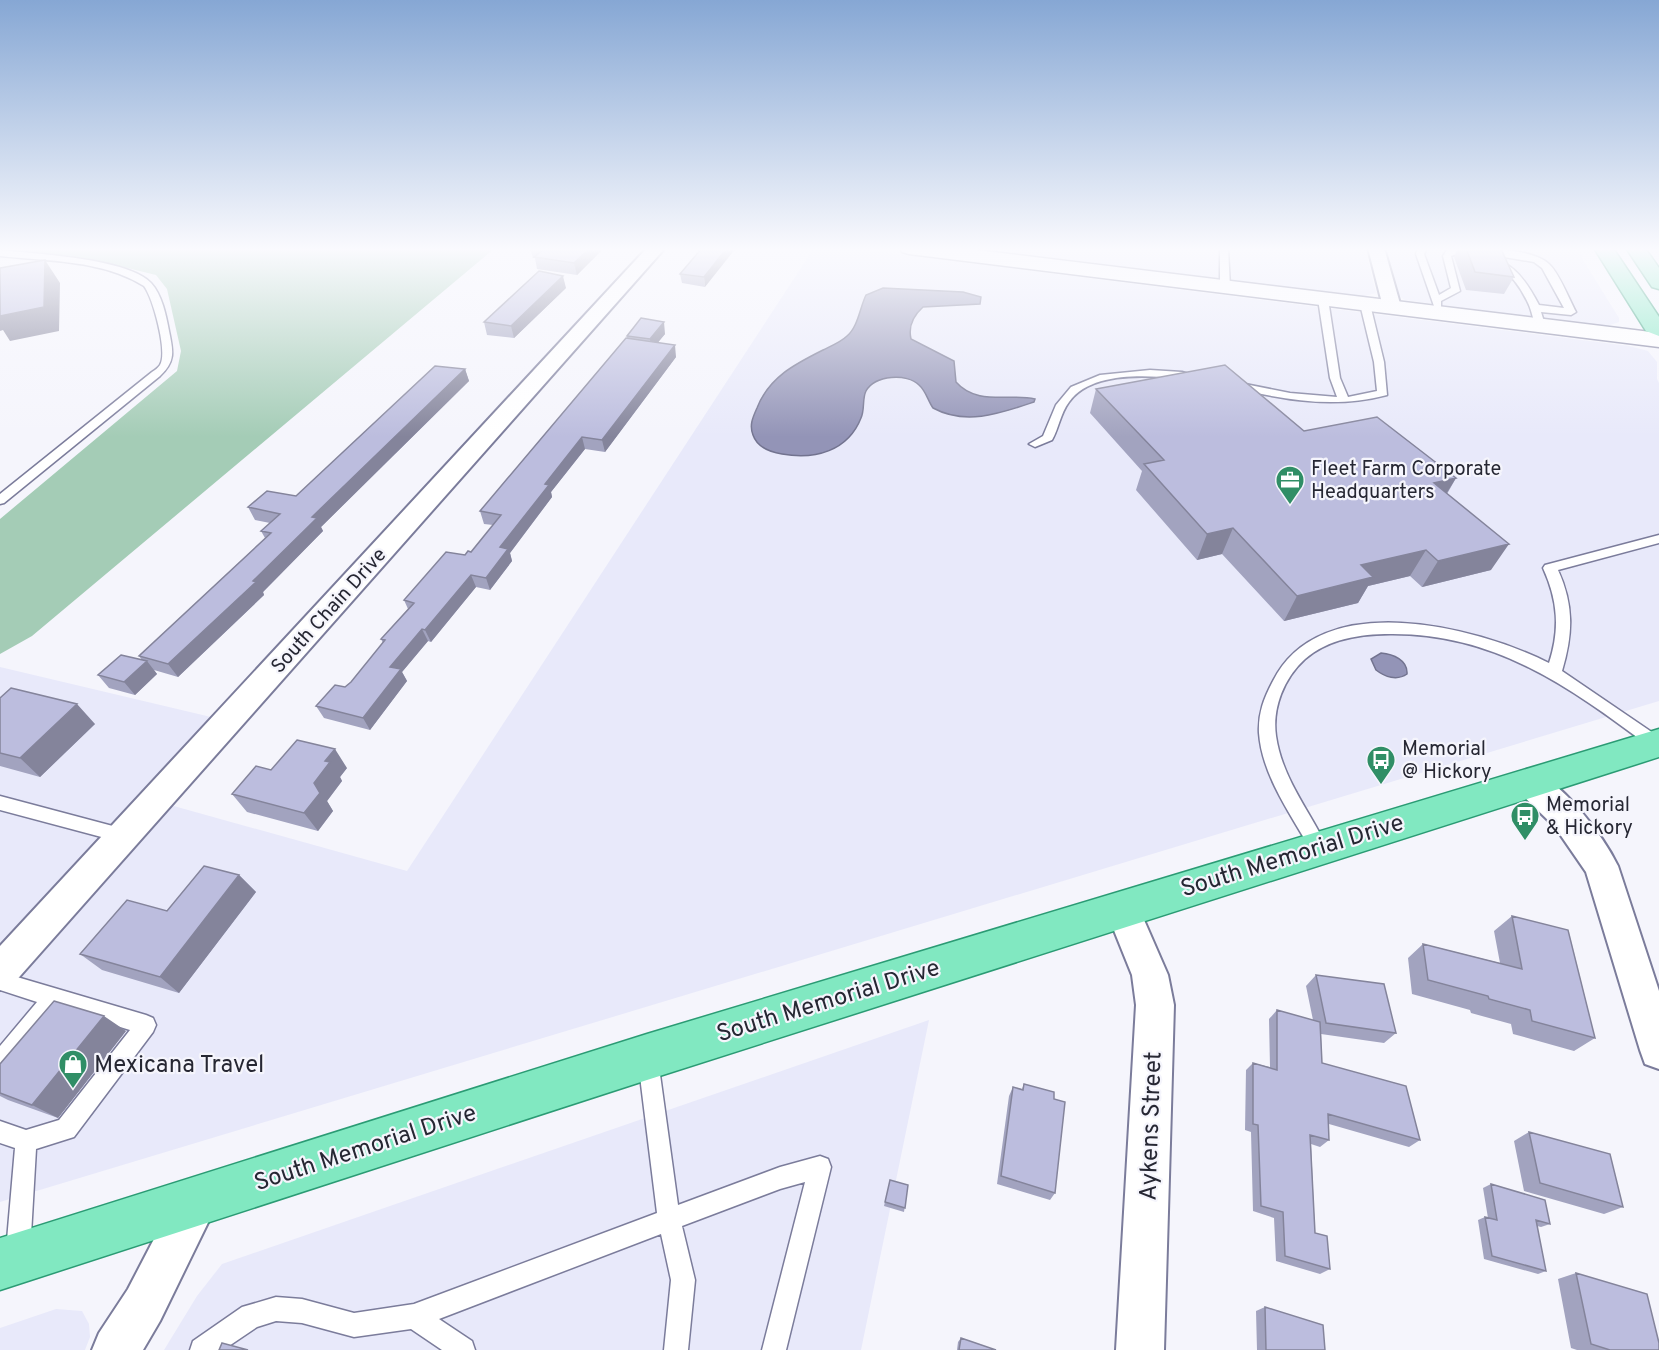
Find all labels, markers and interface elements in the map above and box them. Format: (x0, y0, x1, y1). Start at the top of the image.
place label: Fleet Farm Corporate Headquarters (1311, 457, 1501, 506)
office icon: Fleet Farm Corporate Headquarters (1274, 464, 1306, 506)
street label: South Chain Drive (266, 543, 393, 680)
place label: Memorial @ Hickory (1402, 737, 1492, 786)
bus stop icon: Memorial @ Hickory (1365, 744, 1397, 786)
place label: Memorial & Hickory (1546, 793, 1633, 842)
bus stop icon: Memorial & Hickory (1509, 800, 1541, 842)
street label: South Memorial Drive (1177, 809, 1408, 905)
street label: South Memorial Drive (713, 954, 944, 1050)
shop icon: Mexicana Travel (57, 1048, 89, 1090)
place label: Mexicana Travel (94, 1051, 264, 1081)
street label: Aykens Street (1134, 1051, 1170, 1201)
street label: South Memorial Drive (251, 1099, 480, 1199)

